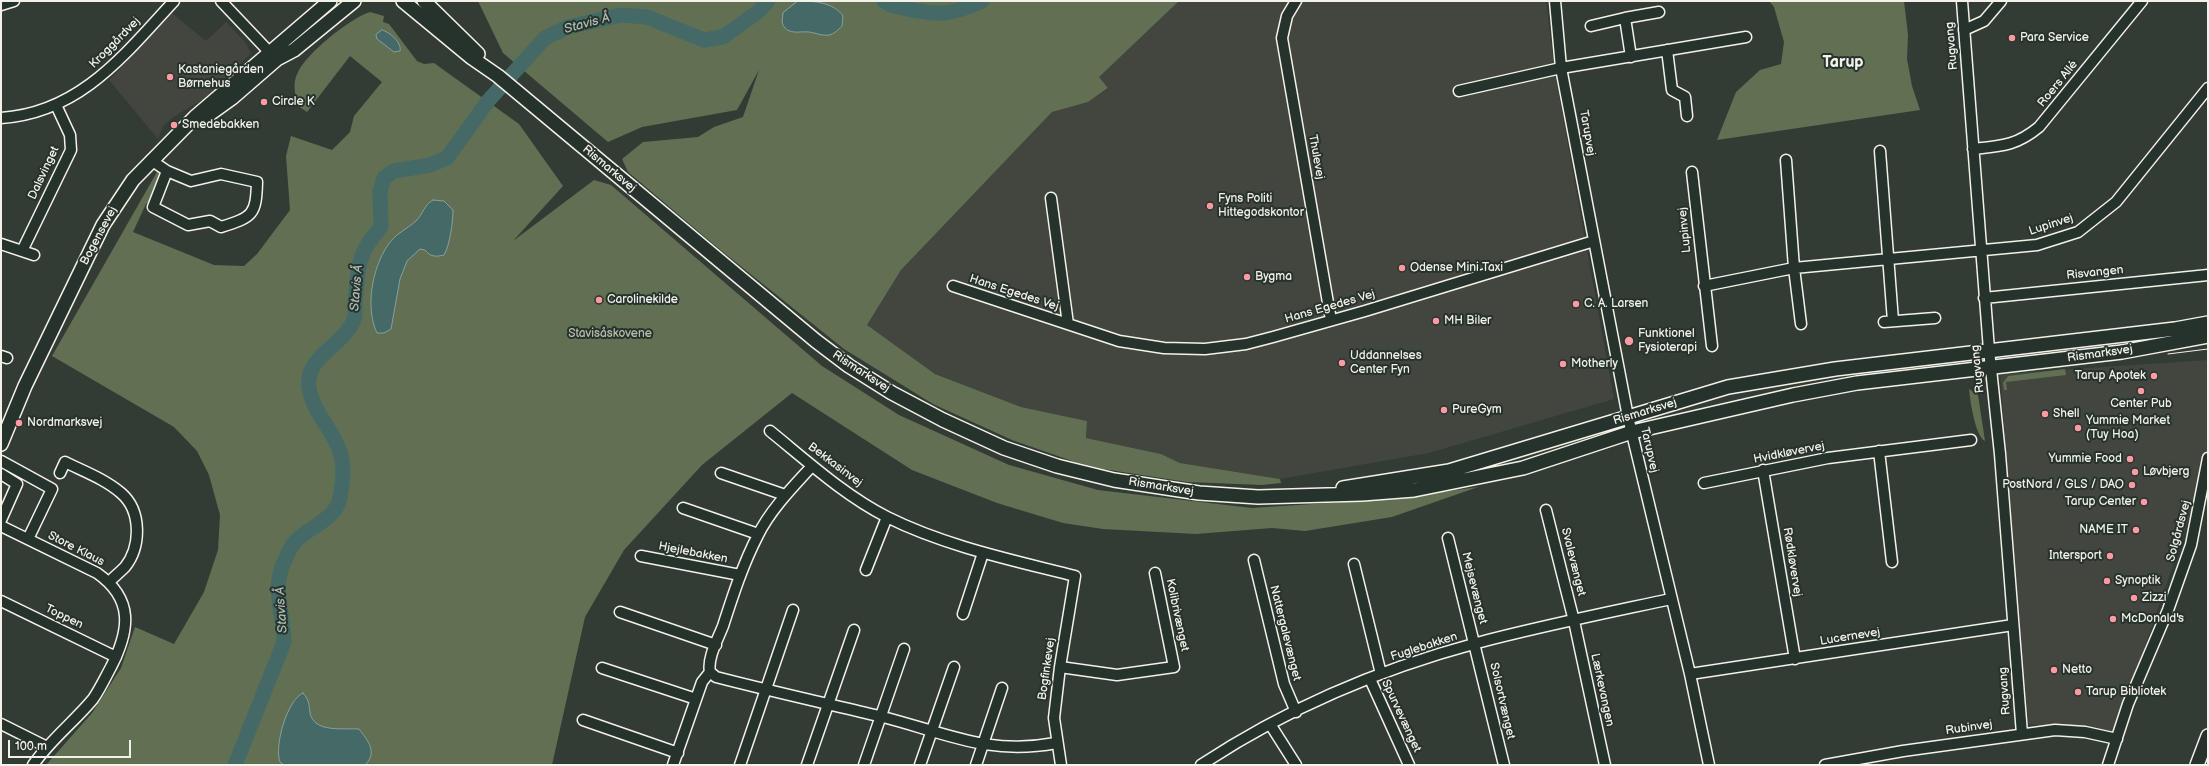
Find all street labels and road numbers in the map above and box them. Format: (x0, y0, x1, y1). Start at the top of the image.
street label: Kroggårdvej (87, 15, 143, 71)
street label: Rugvang (1943, 21, 1961, 71)
street label: Roers Allé (2035, 58, 2081, 110)
street label: Tarupvej (1576, 109, 1598, 157)
street label: Thulevej (1305, 133, 1327, 181)
street label: Rismarksvej (579, 142, 639, 196)
street label: Dalsvinget (25, 144, 63, 202)
street label: Bogensevej (78, 204, 120, 268)
street label: Lupinvej (1675, 207, 1695, 253)
street label: Lupinvej (2027, 211, 2075, 239)
street label: Risvangen (2066, 263, 2124, 283)
street label: Hans Egedes Vej (967, 272, 1061, 314)
street label: Hans Egedes Vej (1283, 287, 1377, 327)
street label: Rismarksvej (2066, 342, 2134, 366)
street label: Rugvang (1968, 344, 1988, 394)
street label: Rismarksvej (830, 348, 892, 396)
street label: Rismarksvej (1611, 396, 1679, 428)
street label: Tarupvej (1637, 426, 1661, 474)
street label: Hvidkløvervej (1752, 439, 1826, 467)
street label: Bekkasinvej (805, 440, 865, 490)
street label: Rismarksvej (1127, 475, 1195, 499)
street label: Solgårdsvej (2164, 499, 2194, 563)
street label: Svalevænget (1558, 526, 1588, 598)
street label: Rødkløvervej (1779, 526, 1805, 598)
street label: Store Klaus (45, 529, 107, 569)
street label: Hjejlebakken (657, 539, 729, 567)
street label: Mejsevænget (1458, 550, 1490, 626)
street label: Kolibrivænget (1162, 577, 1192, 653)
street label: Nattergalevænget (1266, 584, 1304, 682)
street label: Toppen (43, 602, 85, 632)
street label: Lucernevej (1819, 625, 1881, 649)
street label: Fuglebakken (1389, 629, 1459, 665)
street label: Bogfinkevej (1035, 637, 1059, 701)
street label: Lærkevangen (1587, 652, 1617, 728)
street label: Solsortvænget (1486, 661, 1518, 741)
street label: Rugvang (1996, 666, 2014, 716)
street label: Spurvevænget (1378, 677, 1424, 755)
street label: Rubinvej (1945, 718, 1993, 738)

